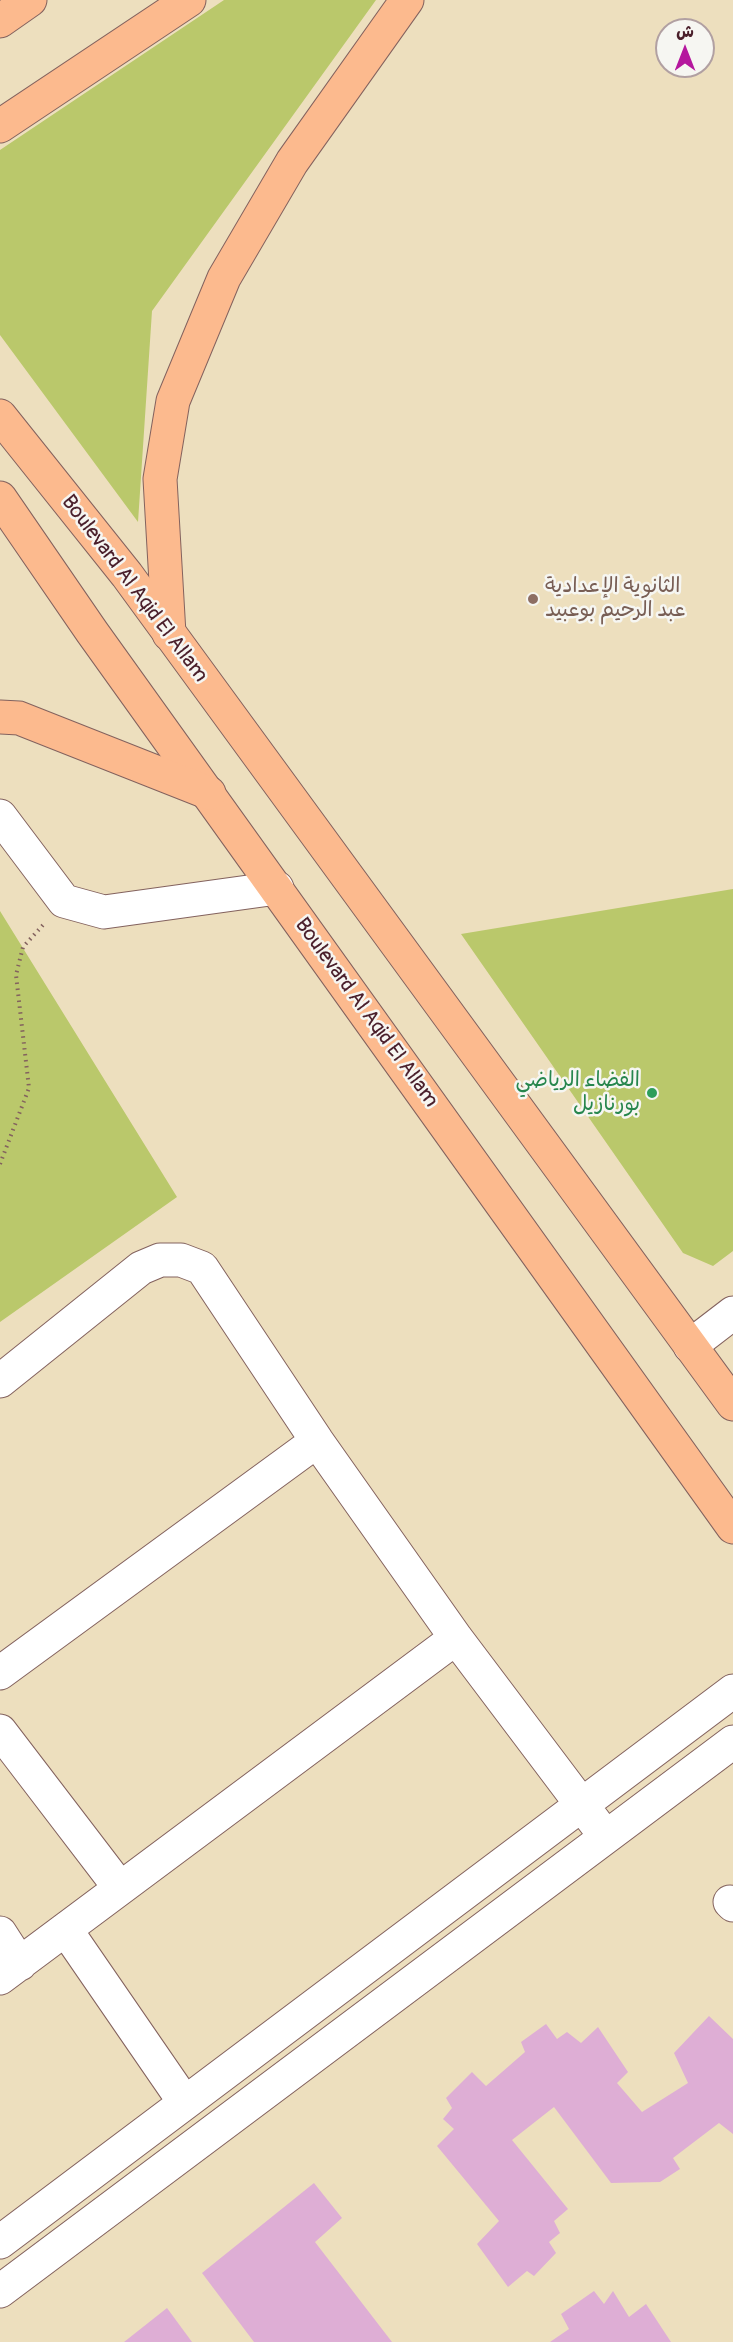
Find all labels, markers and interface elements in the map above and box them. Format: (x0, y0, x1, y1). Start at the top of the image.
north arrow (655, 18, 715, 78)
text: ش (676, 22, 694, 42)
street label: Boulevard Al Aqid El Allam (55, 490, 213, 688)
place label: الثانوية الإعدادية عبد الرحيم بوعبيد (545, 574, 686, 624)
marker: الثانوية الإعدادية عبد الرحيم بوعبيد (526, 592, 540, 606)
street label: Boulevard Al Aqid El Allam (289, 913, 443, 1113)
place label: الفضاء الرياضي بورنازيل (515, 1068, 640, 1118)
marker: الفضاء الرياضي بورنازيل (645, 1086, 659, 1100)

